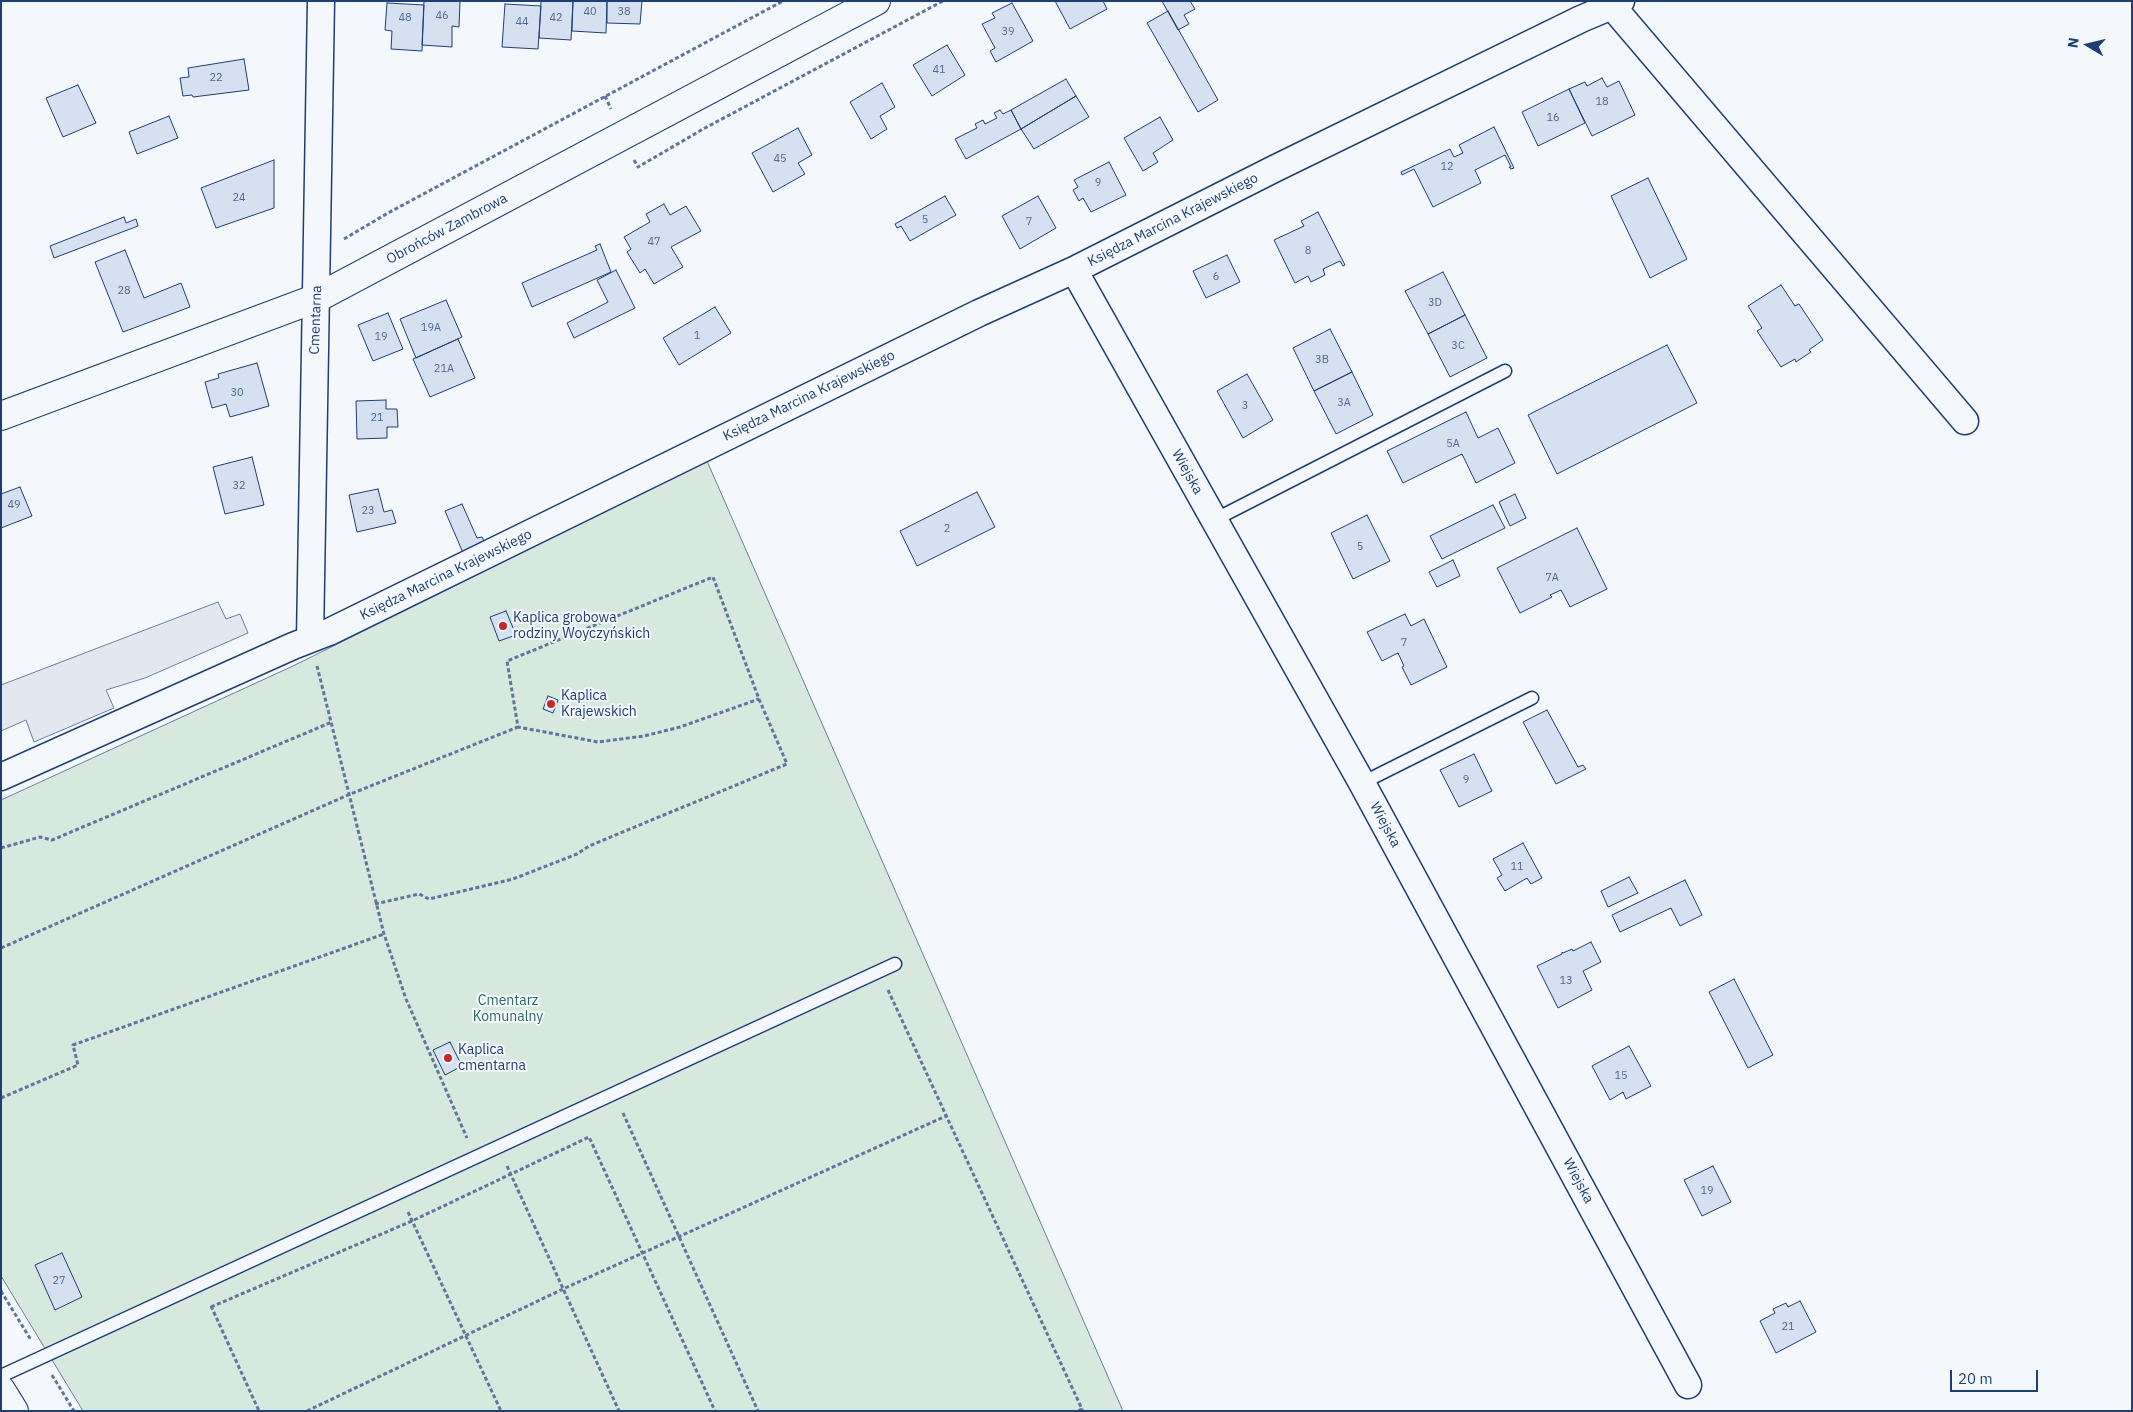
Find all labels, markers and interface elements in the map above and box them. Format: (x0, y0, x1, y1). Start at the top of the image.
house number: 40 (583, 5, 597, 19)
house number: 38 (617, 5, 631, 19)
house number: 46 (435, 9, 449, 23)
house number: 48 (398, 11, 412, 25)
house number: 42 (549, 11, 563, 25)
house number: 44 (515, 15, 529, 29)
north arrow (2063, 20, 2113, 70)
house number: 39 (1001, 25, 1015, 39)
text: N (2064, 36, 2083, 49)
house number: 41 (932, 63, 946, 77)
house number: 22 (209, 71, 223, 85)
house number: 18 (1595, 95, 1609, 109)
house number: 16 (1546, 111, 1560, 125)
house number: 45 (773, 152, 787, 166)
house number: 12 (1440, 160, 1454, 174)
street label: Księdza Marcina Krajewskiego (1085, 170, 1261, 270)
house number: 9 (1095, 176, 1101, 190)
street label: Obrońców Zambrowa (384, 190, 510, 268)
house number: 24 (232, 191, 246, 205)
house number: 5 (922, 213, 928, 227)
house number: 7 (1026, 215, 1032, 229)
house number: 47 (647, 235, 661, 249)
house number: 8 (1305, 244, 1311, 258)
house number: 6 (1213, 270, 1219, 284)
house number: 28 (117, 284, 131, 298)
street label: Cmentarna (306, 285, 326, 355)
house number: 3D (1428, 296, 1442, 310)
house number: 19A (421, 321, 441, 335)
house number: 1 (694, 329, 700, 343)
house number: 19 (374, 330, 388, 344)
house number: 3C (1451, 339, 1465, 353)
street label: Księdza Marcina Krajewskiego (720, 347, 898, 445)
house number: 3B (1315, 353, 1329, 367)
house number: 21A (434, 362, 454, 376)
house number: 30 (230, 386, 244, 400)
house number: 3A (1337, 396, 1351, 410)
house number: 3 (1242, 399, 1248, 413)
house number: 21 (370, 411, 384, 425)
house number: 5A (1446, 437, 1460, 451)
street label: Wiejska (1168, 447, 1206, 497)
house number: 32 (232, 479, 246, 493)
house number: 49 (7, 498, 21, 512)
house number: 23 (361, 504, 375, 518)
house number: 2 (944, 522, 950, 536)
street label: Księdza Marcina Krajewskiego (357, 526, 535, 624)
house number: 5 (1357, 540, 1363, 554)
house number: 7A (1545, 571, 1559, 585)
place label: Kaplica grobowa rodziny Woyczyńskich (513, 610, 650, 642)
marker: Kaplica grobowa rodziny Woyczyńskich (497, 620, 509, 632)
house number: 7 (1401, 636, 1407, 650)
place label: Kaplica Krajewskich (561, 688, 637, 720)
marker: Kaplica Krajewskich (545, 698, 557, 710)
house number: 9 (1463, 773, 1469, 787)
street label: Wiejska (1366, 800, 1404, 850)
house number: 11 (1510, 860, 1524, 874)
house number: 13 (1559, 974, 1573, 988)
park label: Cmentarz Komunalny (473, 993, 543, 1026)
place label: Kaplica cmentarna (458, 1042, 526, 1074)
marker: Kaplica cmentarna (442, 1052, 454, 1064)
house number: 15 (1614, 1069, 1628, 1083)
street label: Wiejska (1559, 1156, 1597, 1206)
house number: 19 (1700, 1184, 1714, 1198)
house number: 27 (52, 1274, 66, 1288)
house number: 21 (1781, 1320, 1795, 1334)
scale bar (1953, 1360, 2040, 1392)
text: 20 m (1958, 1369, 1993, 1388)

